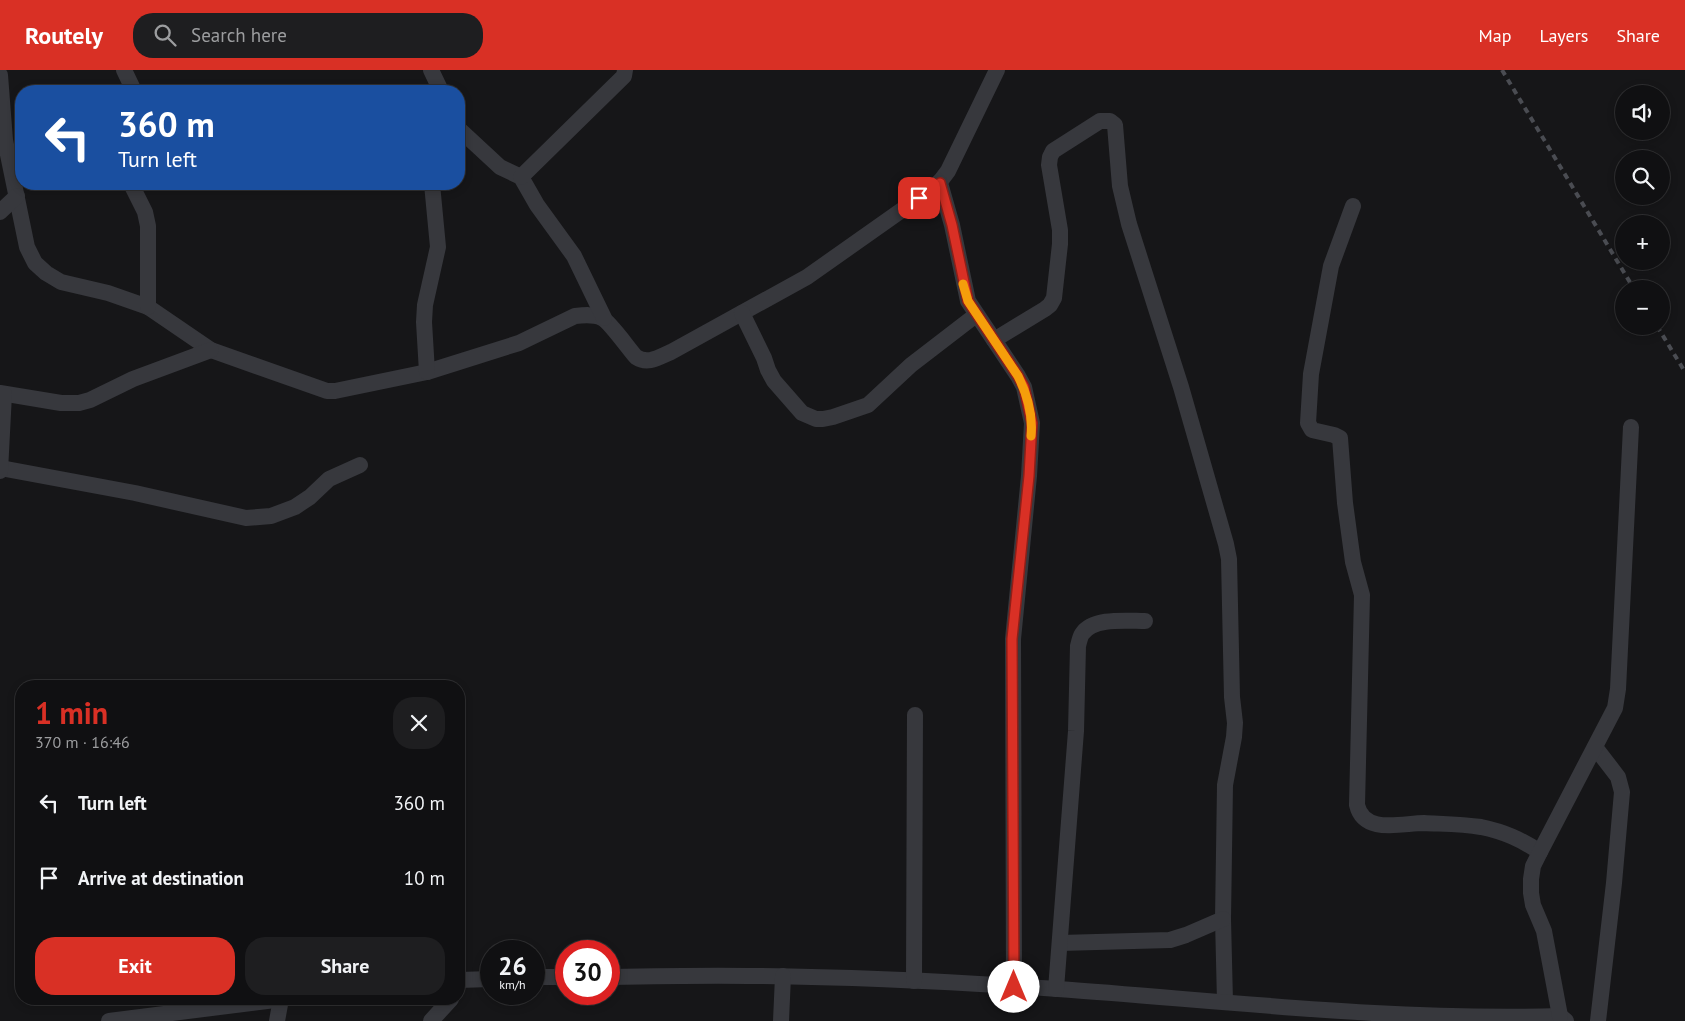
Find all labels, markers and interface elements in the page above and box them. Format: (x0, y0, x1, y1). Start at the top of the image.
search box (133, 13, 483, 58)
text: Routely (25, 20, 103, 51)
icon: search (151, 21, 179, 49)
text: Search here (191, 23, 287, 47)
text: Map (1479, 24, 1511, 47)
text: Layers (1539, 24, 1588, 47)
text: Share (1616, 24, 1660, 47)
map controls (1615, 85, 1670, 335)
button: sound (1615, 85, 1670, 140)
text: 360 m (118, 101, 215, 147)
icon: left (35, 105, 100, 170)
text: Turn left (118, 145, 197, 173)
button: search (1615, 150, 1670, 205)
pin (898, 177, 940, 219)
icon: arrive (905, 184, 933, 212)
button: + (1615, 215, 1670, 270)
button: − (1615, 280, 1670, 335)
text: 1 min (35, 693, 108, 732)
button: close (393, 697, 445, 749)
text: 370 m · 16:46 (35, 732, 130, 752)
icon: left (35, 789, 63, 817)
text: Turn left (78, 791, 147, 815)
text: 360 m (393, 791, 445, 815)
icon: arrive (35, 864, 63, 892)
text: Arrive at destination (78, 866, 244, 890)
text: 10 m (404, 866, 445, 890)
button: Exit (35, 937, 235, 995)
button: Share (245, 937, 445, 995)
speed limit sign: 30 (555, 940, 620, 1005)
text: 26 (498, 950, 527, 982)
position arrow (987, 960, 1039, 1012)
text: km/h (499, 977, 526, 992)

